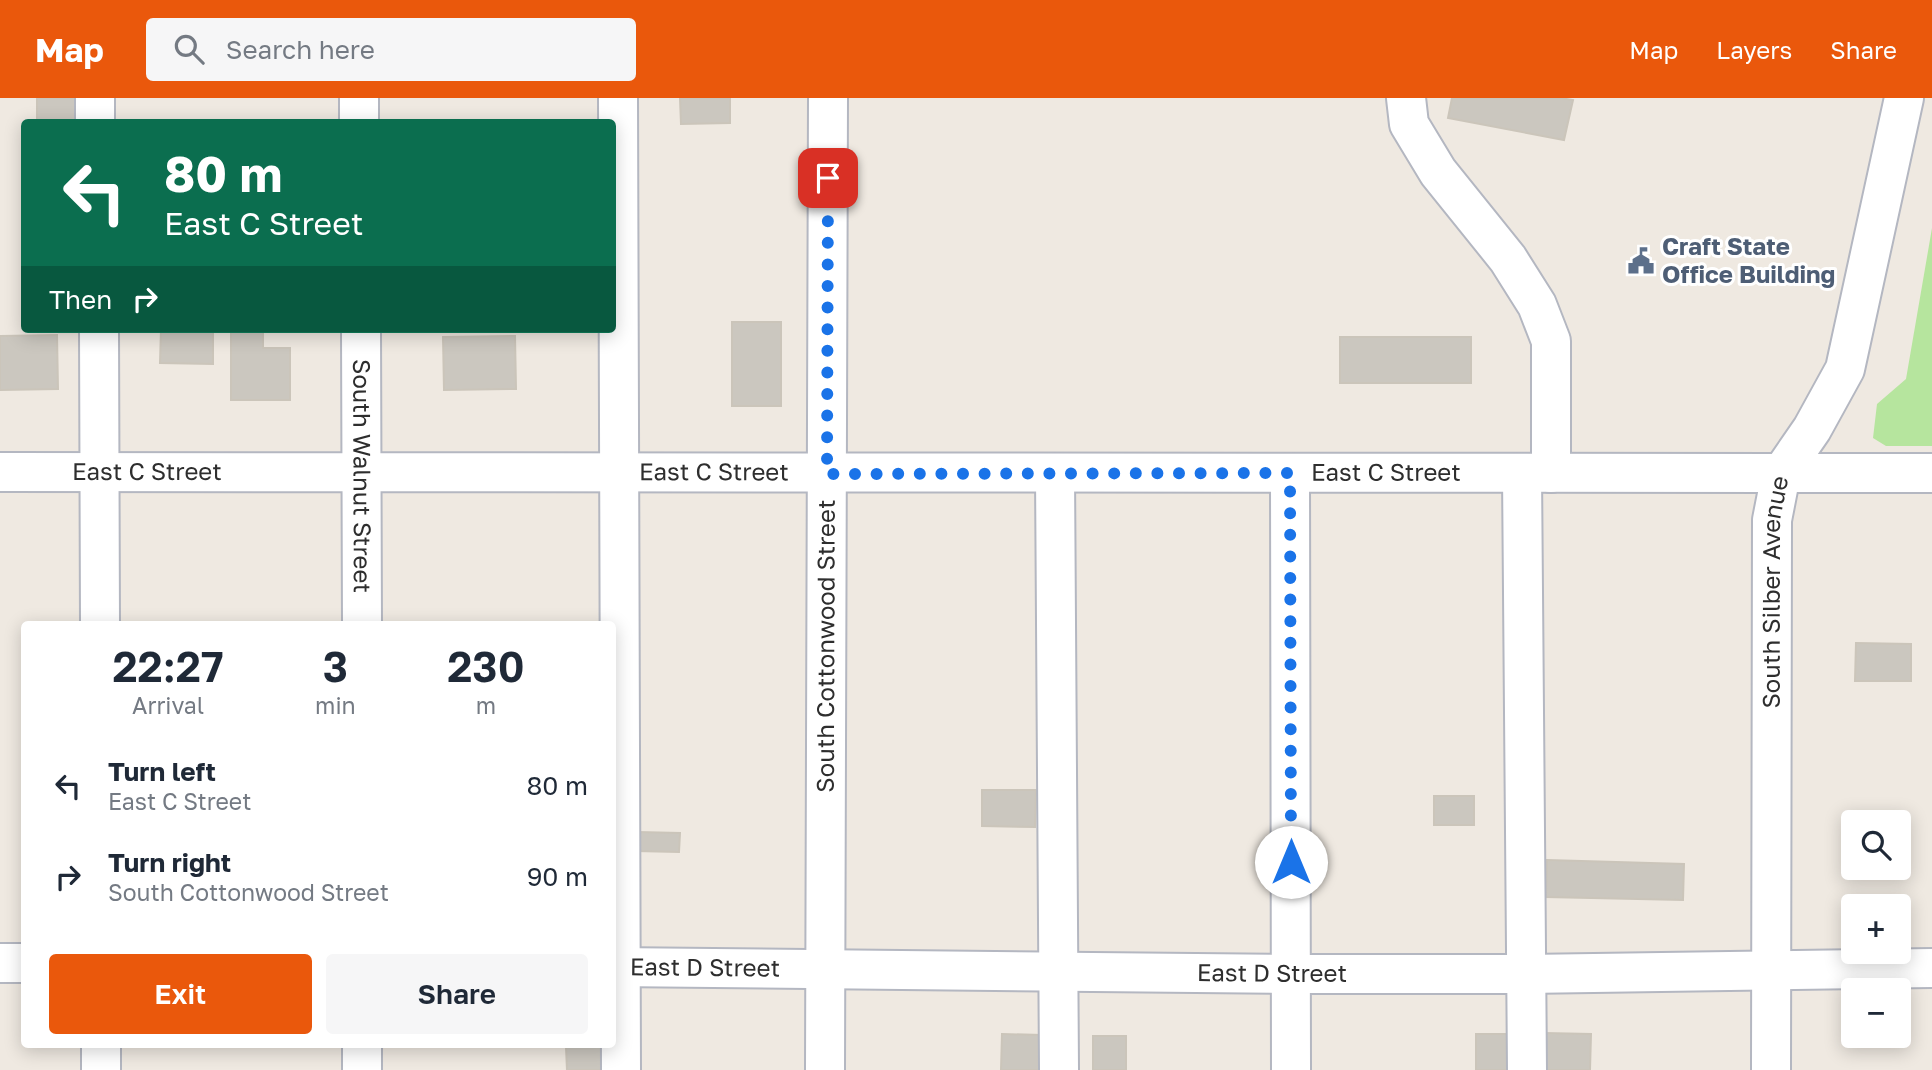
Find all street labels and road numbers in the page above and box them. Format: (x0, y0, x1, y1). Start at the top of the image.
street label: South Walnut Street (348, 359, 378, 593)
street label: East C Street (72, 456, 222, 485)
street label: East C Street (639, 456, 789, 485)
street label: East C Street (1311, 457, 1461, 486)
street label: South Silber Avenue (1756, 473, 1793, 709)
street label: South Cottonwood Street (810, 499, 840, 793)
street label: East D Street (630, 951, 780, 982)
street label: East D Street (1197, 957, 1347, 987)

